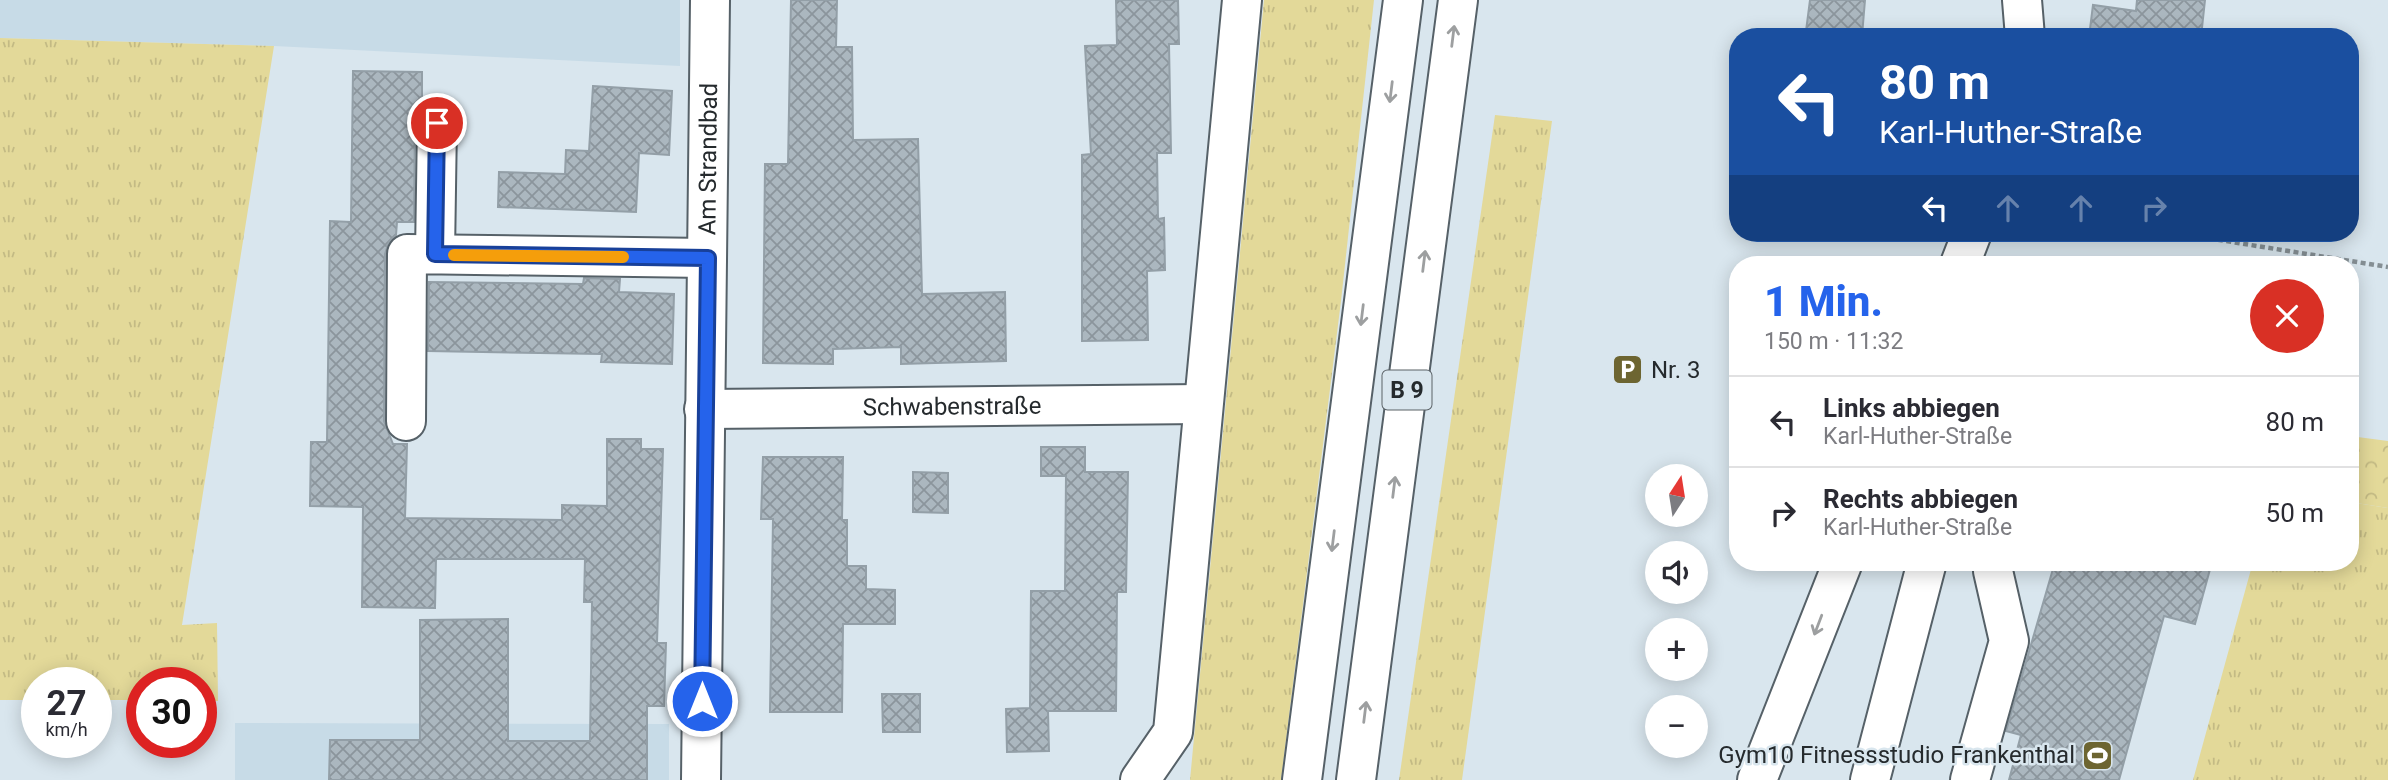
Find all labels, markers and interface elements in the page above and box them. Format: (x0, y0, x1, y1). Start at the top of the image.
one-way arrow (1447, 25, 1460, 47)
text: 80 m (1879, 54, 1990, 111)
icon: left (1764, 56, 1855, 147)
one-way arrow (1384, 80, 1397, 103)
street label: Am Strandbad (693, 83, 723, 235)
pin (407, 93, 467, 153)
icon: arrive (418, 104, 456, 142)
text: Karl-Huther-Straße (1879, 113, 2142, 151)
icon: left (1916, 189, 1954, 227)
icon: ahead (1989, 189, 2027, 227)
icon: ahead (2062, 189, 2100, 227)
icon: right (2135, 189, 2173, 227)
one-way arrow (1417, 250, 1430, 273)
text: 1 Min. (1764, 277, 1883, 326)
button: close (2250, 279, 2324, 353)
one-way arrow (1356, 303, 1369, 326)
text: 150 m · 11:32 (1764, 328, 1903, 355)
parking icon: Nr. 3 (1611, 353, 1645, 387)
place label: Nr. 3 (1651, 356, 1701, 384)
road number: B 9 (1382, 370, 1432, 410)
street label: Schwabenstraße (863, 392, 1041, 421)
text: Links abbiegen (1823, 393, 2000, 423)
icon: left (1764, 403, 1802, 441)
text: 80 m (2266, 407, 2324, 437)
text: Karl-Huther-Straße (1823, 423, 2012, 450)
north arrow (1645, 464, 1708, 527)
map controls (1645, 464, 1708, 758)
one-way arrow (1388, 476, 1401, 499)
text: Rechts abbiegen (1823, 484, 2018, 514)
icon: right (1764, 494, 1802, 532)
text: 50 m (2266, 498, 2324, 528)
text: Karl-Huther-Straße (1823, 514, 2012, 541)
one-way arrow (1327, 529, 1340, 552)
button: sound (1645, 541, 1708, 604)
one-way arrow (1810, 614, 1823, 636)
button: + (1645, 618, 1708, 681)
position arrow (665, 664, 739, 738)
speed limit sign: 30 (126, 667, 217, 758)
text: 27 (46, 683, 87, 724)
button: − (1645, 695, 1708, 758)
one-way arrow (1358, 701, 1371, 724)
text: km/h (45, 719, 88, 740)
sports icon: Gym10 Fitnessstudio Frankenthal (2081, 738, 2115, 772)
place label: Gym10 Fitnessstudio Frankenthal (1718, 741, 2075, 769)

